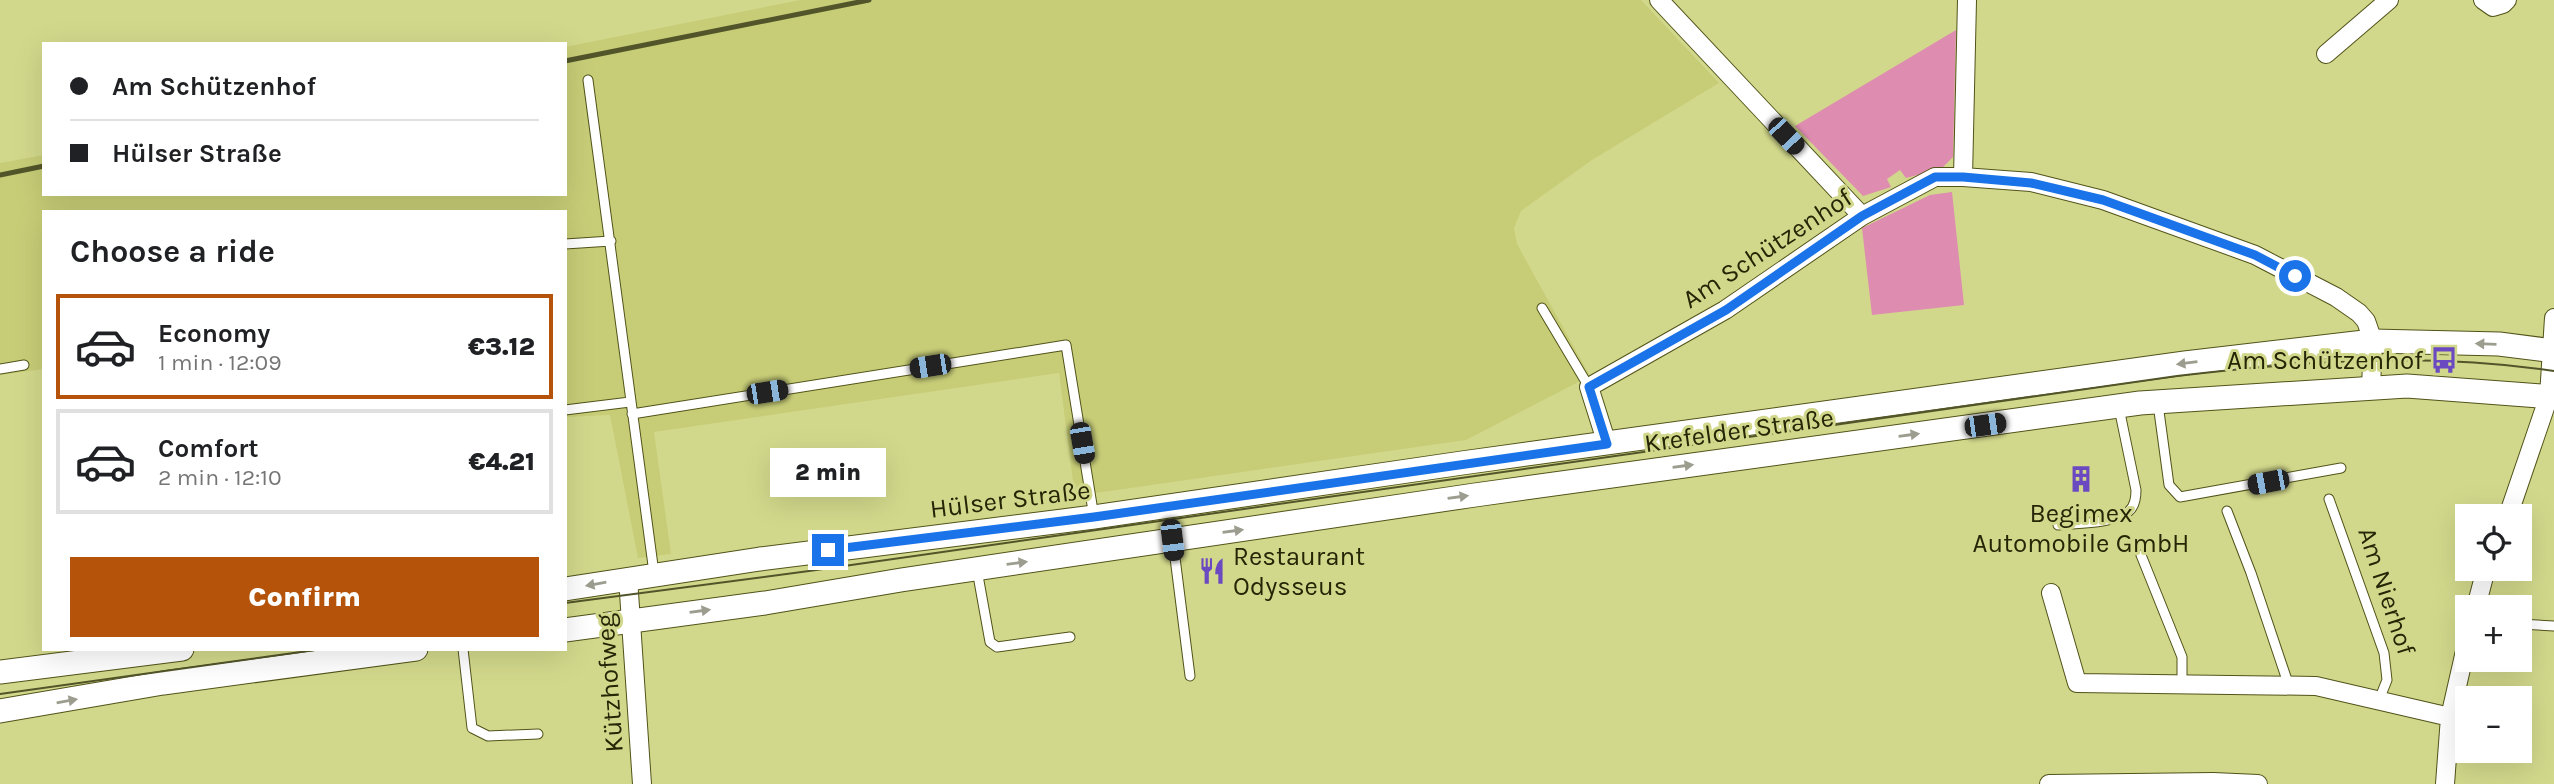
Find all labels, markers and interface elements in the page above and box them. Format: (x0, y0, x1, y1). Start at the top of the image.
text: Am Schützenhof (112, 71, 316, 102)
car (1764, 113, 1809, 159)
text: Hülser Straße (112, 138, 282, 169)
street label: Am Schützenhof (1677, 181, 1859, 315)
text: Choose a ride (70, 233, 275, 270)
route start (2279, 260, 2311, 292)
icon: car (74, 315, 137, 378)
text: Economy (158, 318, 270, 349)
text: €3.12 (468, 331, 535, 362)
one-way arrow (2475, 338, 2497, 350)
place label: Am Schützenhof (2227, 345, 2424, 376)
bus stop icon: Am Schützenhof (2429, 345, 2459, 375)
text: 1 min · 12:09 (158, 349, 282, 376)
car (908, 352, 953, 380)
one-way arrow (2175, 357, 2197, 368)
car (745, 378, 790, 406)
street label: Krefelder Straße (1642, 402, 1836, 459)
car (1963, 412, 2008, 438)
car (1069, 420, 1096, 466)
one-way arrow (1898, 429, 1920, 440)
icon: car (74, 430, 137, 493)
text: Comfort (158, 433, 259, 464)
text: €4.21 (468, 446, 535, 477)
callout: 2 min (770, 448, 886, 498)
text: 2 min (795, 459, 861, 486)
one-way arrow (1672, 460, 1694, 471)
text: 2 min · 12:10 (158, 464, 282, 491)
building icon: Begimex Automobile GmbH (2066, 464, 2096, 494)
car (2246, 468, 2291, 496)
street label: Hülser Straße (928, 474, 1092, 525)
one-way arrow (1447, 492, 1469, 503)
place label: Begimex Automobile GmbH (1972, 498, 2190, 559)
map controls (2455, 504, 2532, 763)
button: locate (2455, 504, 2532, 581)
car (1160, 518, 1185, 562)
street label: Am Nierhof (2351, 523, 2422, 660)
one-way arrow (1222, 525, 1244, 536)
route end (812, 534, 844, 566)
place label: Restaurant Odysseus (1233, 541, 1365, 602)
restaurant icon: Restaurant Odysseus (1197, 556, 1227, 586)
button: Confirm (70, 557, 539, 637)
one-way arrow (1006, 557, 1028, 568)
one-way arrow (585, 579, 607, 590)
button: + (2455, 595, 2532, 672)
one-way arrow (689, 606, 711, 617)
street label: Kützhofweg (589, 612, 630, 754)
button: − (2455, 686, 2532, 763)
one-way arrow (57, 695, 79, 706)

